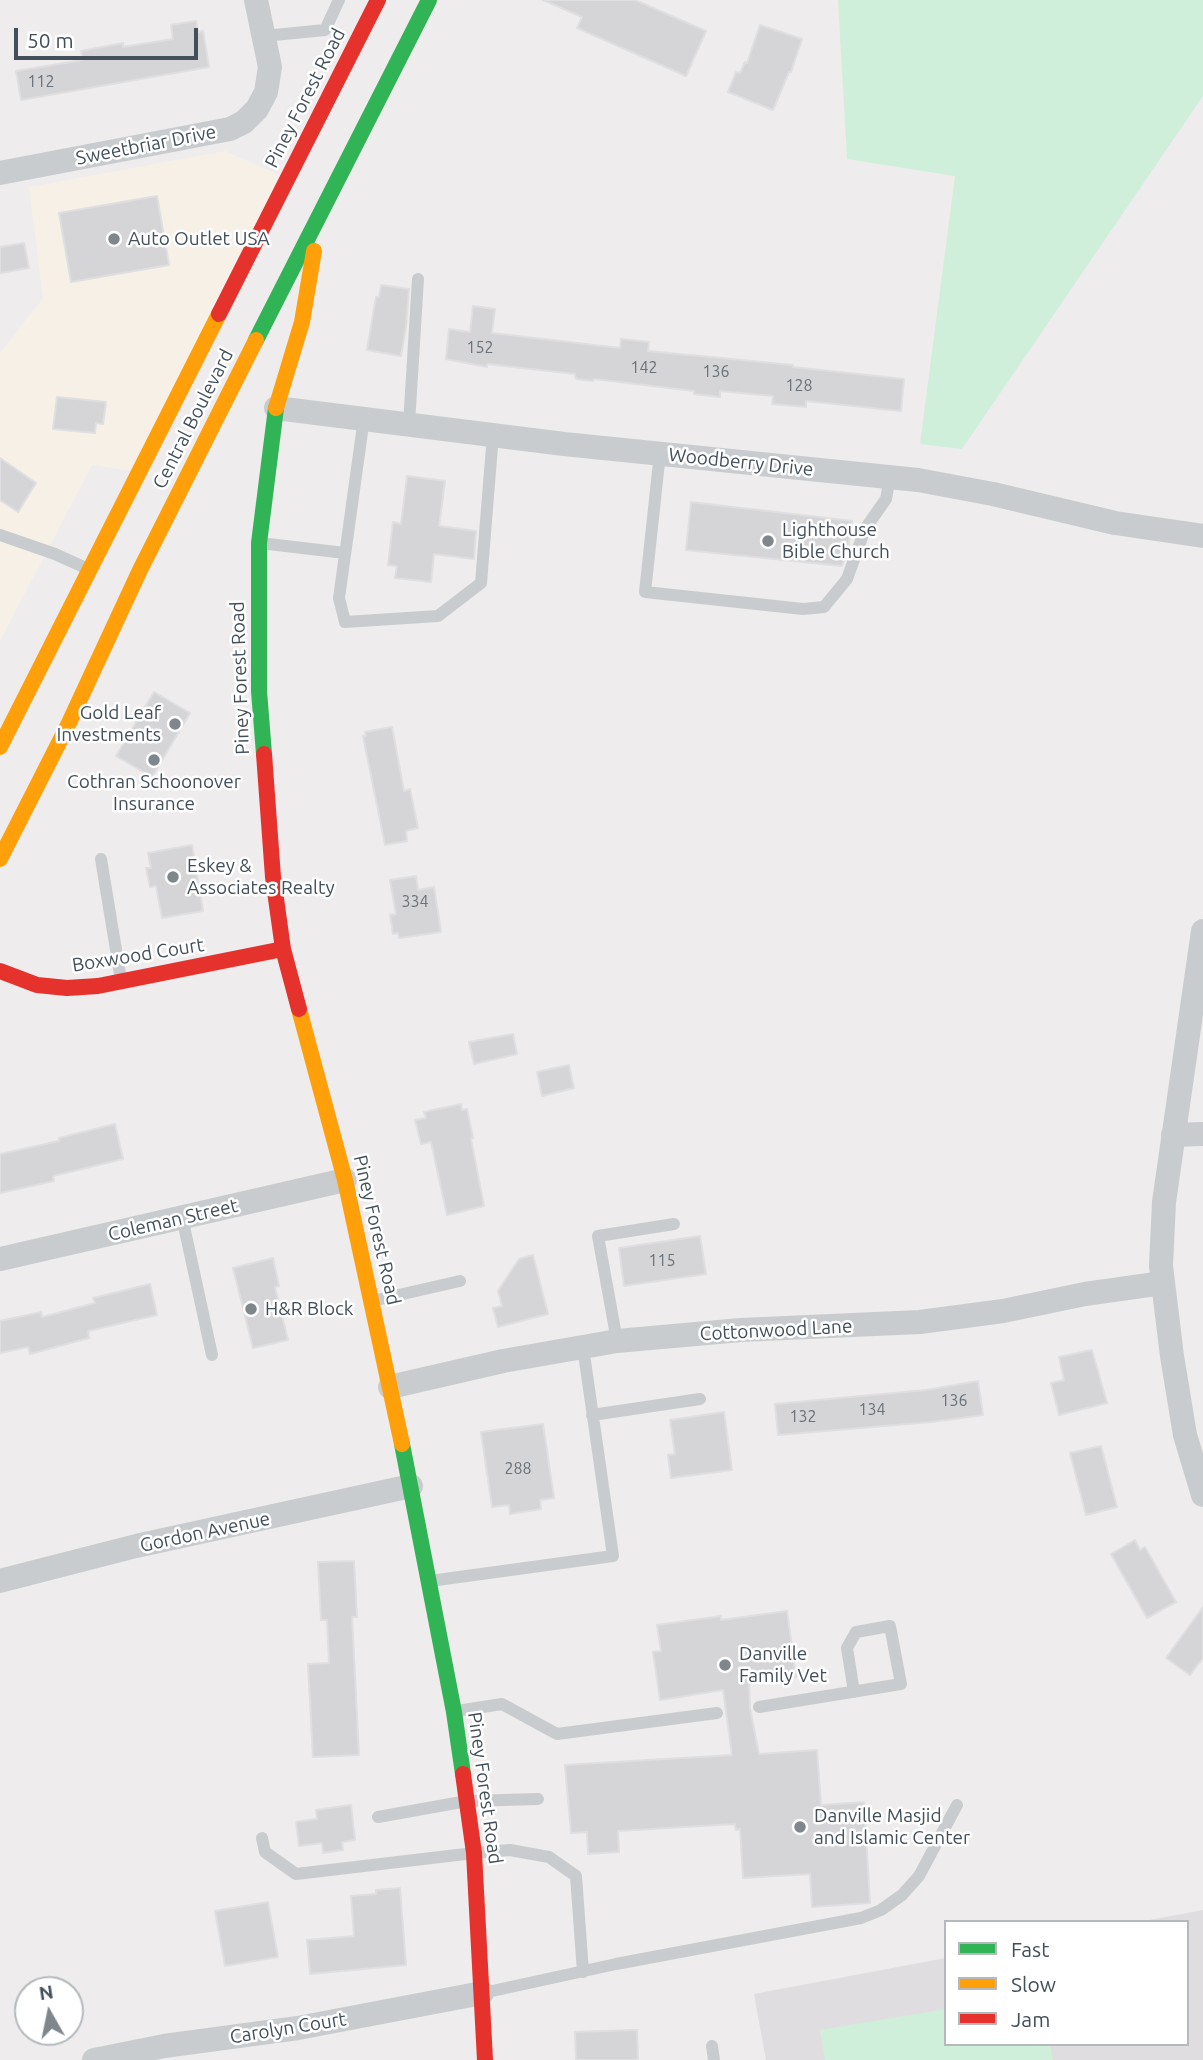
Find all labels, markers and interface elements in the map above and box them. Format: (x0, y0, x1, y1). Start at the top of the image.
scale bar (18, 14, 201, 58)
street label: Piney Forest Road (260, 24, 350, 172)
text: 50 m (27, 28, 74, 52)
house number: 112 (27, 72, 55, 92)
street label: Sweetbriar Drive (74, 120, 218, 170)
place label: Auto Outlet USA (128, 228, 270, 250)
marker: Auto Outlet USA (106, 231, 122, 247)
house number: 152 (466, 338, 494, 358)
street label: Central Boulevard (148, 345, 238, 493)
house number: 142 (630, 358, 658, 378)
house number: 136 (702, 362, 730, 382)
house number: 128 (785, 376, 813, 396)
street label: Woodberry Drive (667, 443, 815, 481)
place label: Lighthouse Bible Church (782, 519, 890, 563)
marker: Lighthouse Bible Church (760, 533, 776, 549)
street label: Piney Forest Road (226, 601, 254, 755)
place label: Gold Leaf Investments (56, 702, 161, 746)
marker: Gold Leaf Investments (167, 716, 183, 732)
marker: Cothran Schoonover Insurance (146, 752, 162, 768)
place label: Cothran Schoonover Insurance (67, 771, 241, 815)
place label: Eskey & Associates Realty (187, 855, 335, 899)
marker: Eskey & Associates Realty (165, 869, 181, 885)
house number: 334 (401, 892, 429, 912)
street label: Boxwood Court (70, 933, 206, 977)
street label: Piney Forest Road (349, 1153, 405, 1307)
street label: Coleman Street (106, 1194, 240, 1246)
house number: 115 (648, 1251, 676, 1271)
place label: H&R Block (265, 1298, 353, 1320)
marker: H&R Block (243, 1301, 259, 1317)
street label: Cottonwood Lane (699, 1315, 853, 1345)
house number: 136 (940, 1391, 968, 1411)
house number: 134 (858, 1400, 886, 1420)
house number: 132 (789, 1407, 817, 1427)
house number: 288 (504, 1459, 532, 1479)
street label: Gordon Avenue (138, 1507, 272, 1557)
place label: Danville Family Vet (739, 1643, 827, 1687)
marker: Danville Family Vet (717, 1657, 733, 1673)
street label: Piney Forest Road (463, 1710, 507, 1866)
place label: Danville Masjid and Islamic Center (814, 1805, 970, 1849)
marker: Danville Masjid and Islamic Center (792, 1819, 808, 1835)
legend (944, 1920, 1189, 2046)
text: Fast (1011, 1937, 1049, 1961)
text: Slow (1011, 1972, 1056, 1996)
north arrow (14, 1976, 84, 2046)
text: N (37, 1980, 55, 2004)
text: Jam (1011, 2007, 1050, 2031)
street label: Carolyn Court (228, 2008, 348, 2048)

